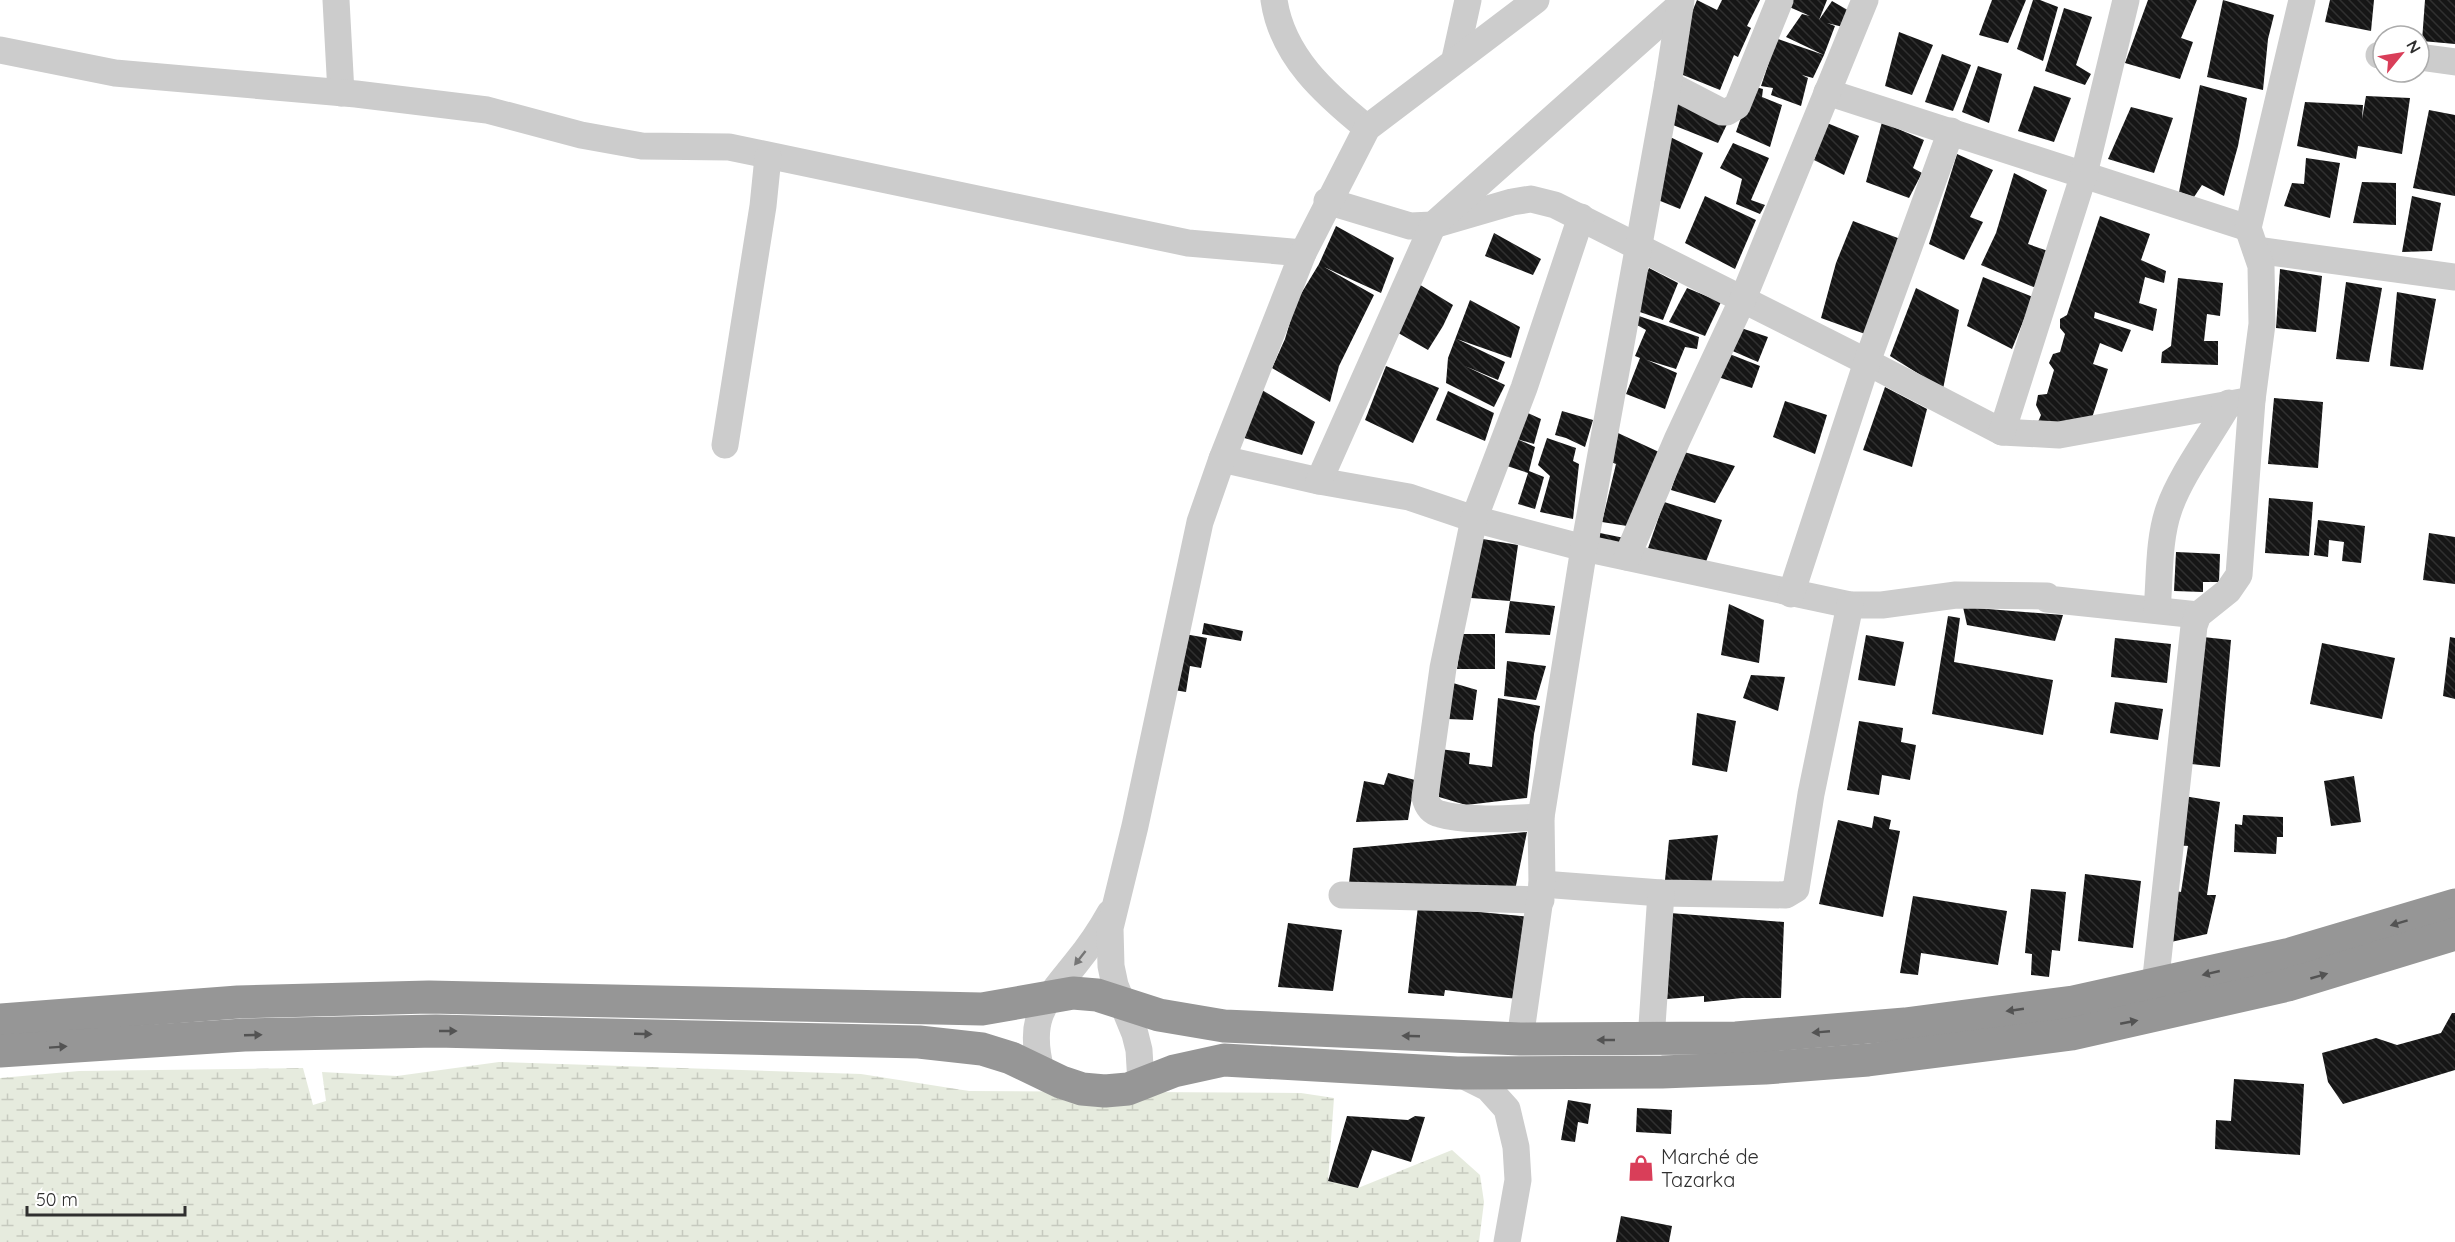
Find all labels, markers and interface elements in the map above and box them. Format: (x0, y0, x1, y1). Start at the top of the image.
north arrow (2371, 24, 2431, 84)
text: N (2402, 36, 2426, 57)
one-way arrow (2390, 919, 2408, 928)
one-way arrow (1074, 950, 1086, 966)
one-way arrow (2201, 969, 2220, 978)
one-way arrow (2310, 971, 2328, 980)
one-way arrow (2006, 1006, 2025, 1015)
one-way arrow (2120, 1017, 2139, 1026)
one-way arrow (438, 1026, 457, 1036)
one-way arrow (1812, 1027, 1831, 1037)
one-way arrow (633, 1029, 652, 1039)
one-way arrow (243, 1030, 262, 1040)
one-way arrow (1401, 1032, 1420, 1041)
one-way arrow (1596, 1035, 1615, 1045)
one-way arrow (49, 1042, 68, 1051)
place label: Marché de Tazarka (1661, 1144, 1759, 1192)
shop icon: Marché de Tazarka (1626, 1153, 1656, 1183)
scale bar (27, 1179, 184, 1217)
text: 50 m (36, 1188, 78, 1211)

